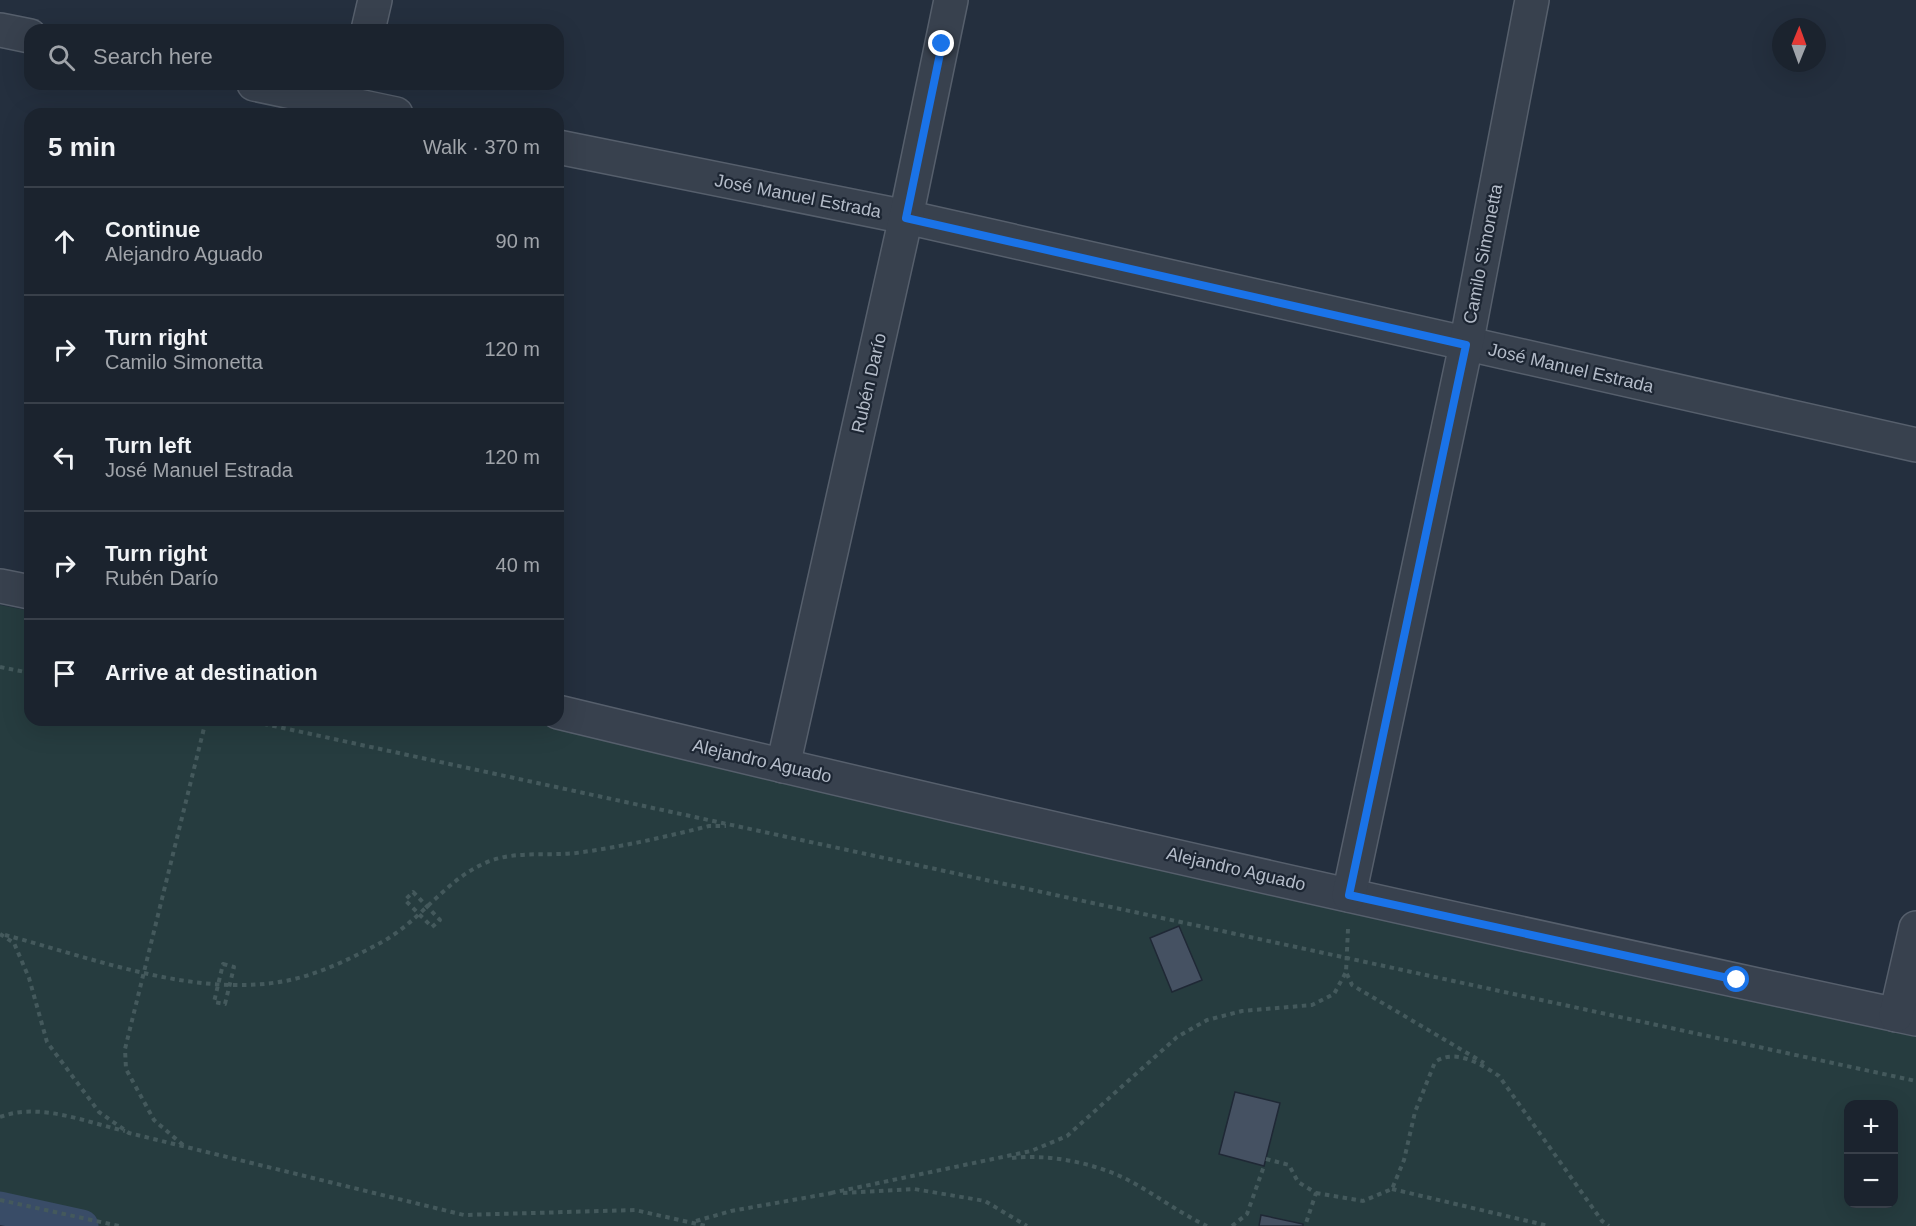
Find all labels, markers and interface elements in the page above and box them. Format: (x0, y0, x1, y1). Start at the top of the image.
north arrow (1772, 18, 1826, 72)
search box (24, 24, 564, 90)
route end (928, 30, 954, 56)
icon: search (45, 41, 78, 74)
text: Search here (93, 44, 213, 69)
text: 5 min (48, 132, 116, 162)
text: Walk · 370 m (423, 136, 540, 158)
street label: José Manuel Estrada (713, 170, 884, 222)
street label: Camilo Simonetta (1460, 181, 1507, 326)
text: Continue (105, 217, 200, 242)
icon: ahead (48, 225, 81, 258)
text: 90 m (496, 230, 540, 252)
text: Alejandro Aguado (105, 243, 263, 265)
text: Turn right (105, 325, 207, 350)
street label: Rubén Darío (848, 331, 890, 435)
icon: right (48, 333, 81, 366)
text: 120 m (484, 338, 540, 360)
street label: José Manuel Estrada (1486, 339, 1657, 397)
text: Camilo Simonetta (105, 351, 263, 373)
text: Turn left (105, 433, 191, 458)
icon: left (48, 441, 81, 474)
text: 120 m (484, 446, 540, 468)
text: José Manuel Estrada (105, 459, 293, 481)
text: Turn right (105, 541, 207, 566)
icon: right (48, 549, 81, 582)
text: 40 m (496, 554, 540, 576)
text: Rubén Darío (105, 567, 218, 589)
icon: arrive (48, 657, 81, 690)
text: Arrive at destination (105, 660, 318, 685)
street label: Alejandro Aguado (691, 735, 833, 787)
street label: Alejandro Aguado (1165, 843, 1307, 895)
route start (1723, 966, 1749, 992)
map controls (1844, 1100, 1898, 1208)
button: + (1844, 1100, 1898, 1154)
button: − (1844, 1154, 1898, 1208)

